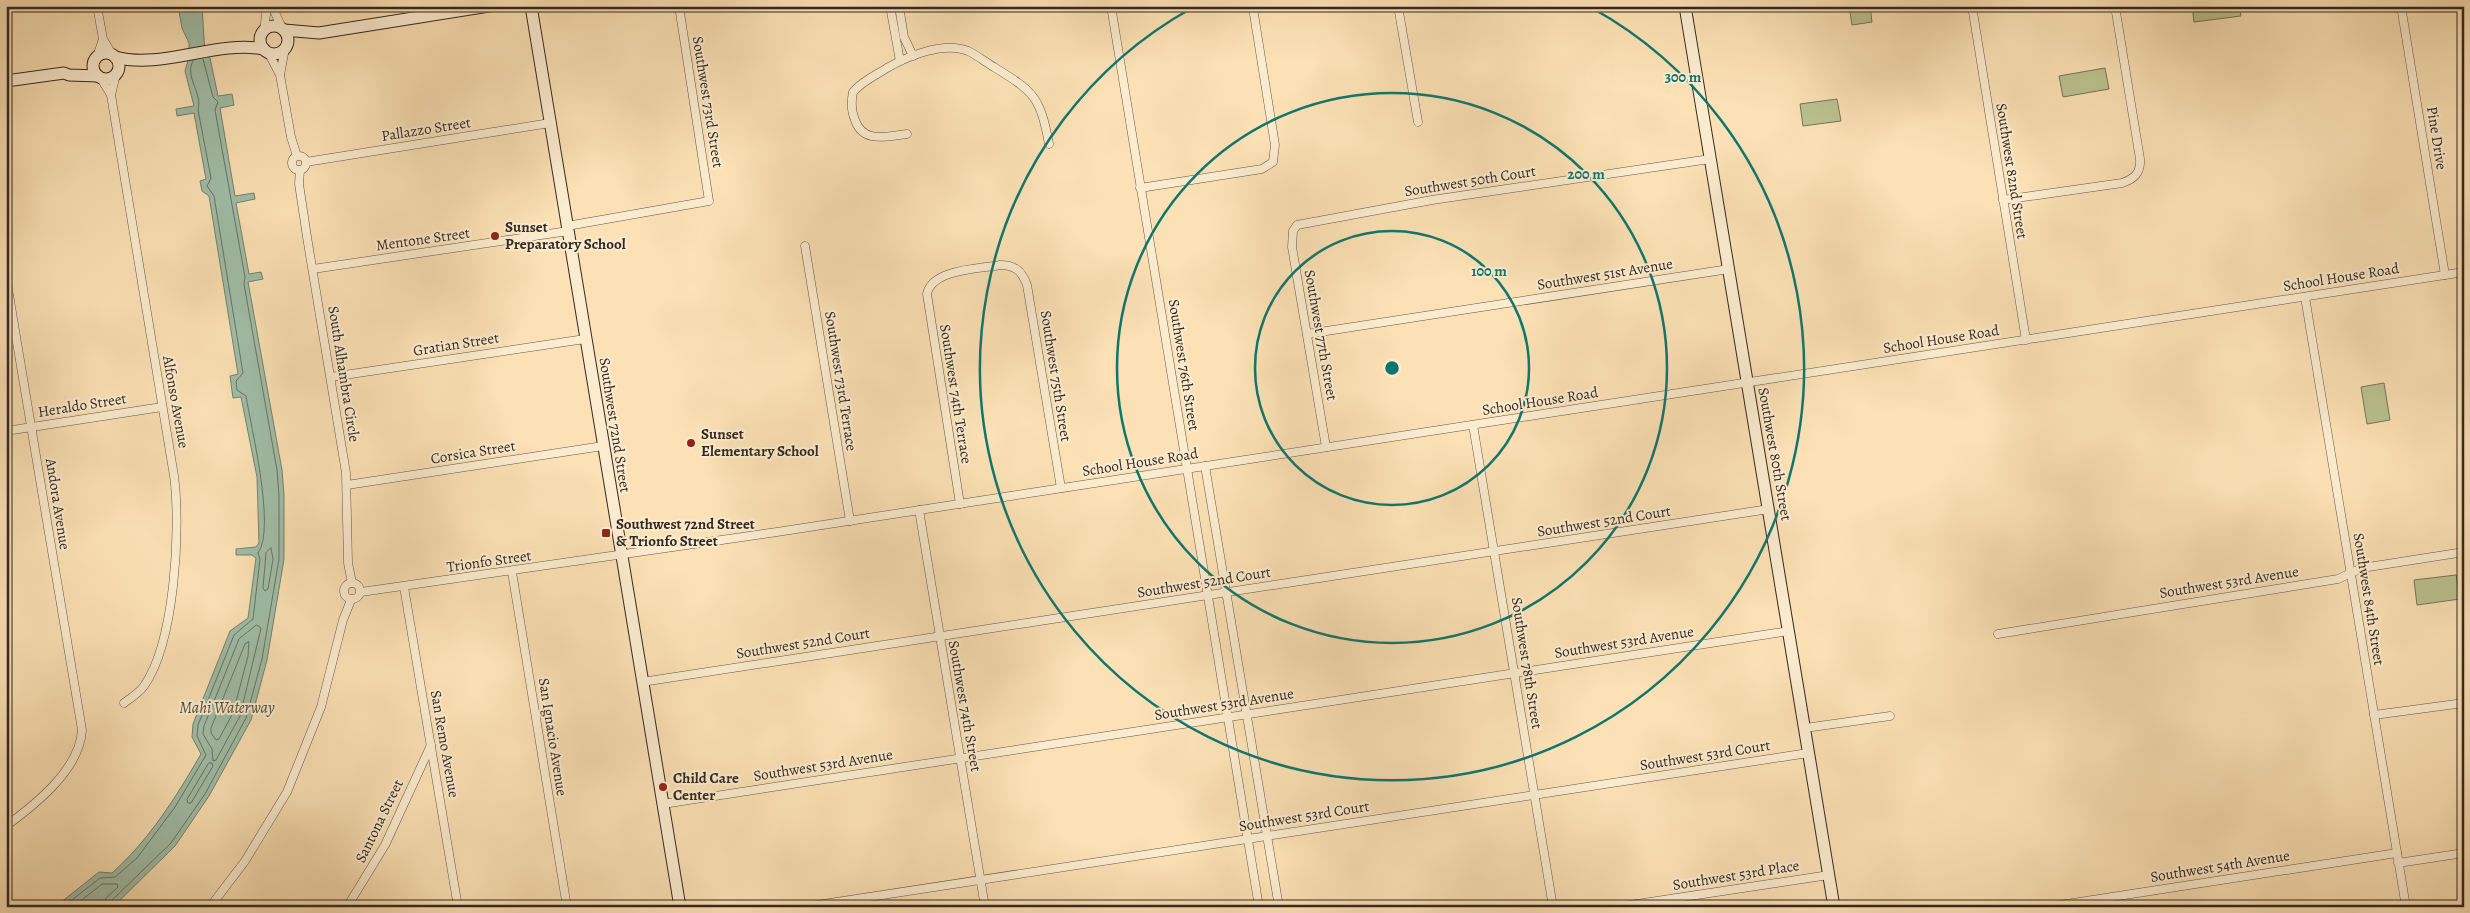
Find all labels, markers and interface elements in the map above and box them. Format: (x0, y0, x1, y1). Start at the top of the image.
street label: Southwest 73rd Street (688, 35, 728, 169)
text: 300 m (1665, 67, 1702, 87)
street label: Southwest 82nd Street (1991, 102, 2033, 240)
street label: Pine Drive (2422, 105, 2452, 171)
street label: Pallazzo Street (380, 112, 472, 146)
street label: Southwest 50th Court (1403, 161, 1537, 201)
text: 200 m (1567, 164, 1605, 184)
place label: Sunset Preparatory School (505, 217, 626, 254)
street label: Mentone Street (375, 223, 471, 255)
marker: Sunset Preparatory School (489, 230, 501, 242)
street label: Southwest 51st Avenue (1536, 253, 1675, 295)
street label: School House Road (2282, 258, 2401, 296)
text: 100 m (1471, 261, 1507, 281)
street label: Southwest 77th Street (1300, 268, 1342, 402)
street label: Southwest 76th Street (1164, 298, 1204, 432)
street label: South Alhambra Circle (323, 304, 365, 444)
street label: Southwest 75th Street (1036, 309, 1076, 443)
street label: Southwest 73rd Terrace (820, 310, 862, 453)
street label: School House Road (1882, 320, 2001, 358)
street label: Southwest 74th Terrace (935, 323, 977, 466)
street label: Gratian Street (412, 327, 500, 361)
street label: Alfonso Avenue (158, 353, 194, 450)
street label: Southwest 72nd Street (594, 356, 636, 494)
centre of rings (1383, 359, 1401, 377)
street label: School House Road (1481, 382, 1600, 420)
street label: Southwest 80th Street (1753, 386, 1797, 522)
street label: Heraldo Street (36, 388, 128, 422)
place label: Sunset Elementary School (701, 424, 819, 461)
street label: Corsica Street (429, 435, 517, 469)
marker: Sunset Elementary School (685, 437, 697, 449)
street label: School House Road (1081, 443, 1200, 481)
street label: Andora Avenue (41, 456, 75, 551)
street label: Southwest 52nd Court (1536, 501, 1672, 541)
place label: Southwest 72nd Street & Trionfo Street (616, 514, 755, 551)
marker: Southwest 72nd Street & Trionfo Street (600, 527, 612, 539)
street label: Southwest 84th Street (2349, 531, 2389, 667)
street label: Trionfo Street (445, 545, 533, 577)
street label: Southwest 53rd Avenue (2158, 561, 2300, 603)
street label: Southwest 52nd Court (1136, 562, 1272, 602)
street label: Southwest 78th Street (1507, 596, 1547, 730)
street label: Southwest 53rd Avenue (1553, 621, 1695, 663)
street label: Southwest 52nd Court (735, 623, 871, 663)
street label: Southwest 74th Street (944, 639, 986, 773)
street label: San Ignacio Avenue (534, 676, 572, 798)
street label: Southwest 53rd Avenue (1153, 683, 1295, 725)
street label: San Remo Avenue (426, 689, 464, 800)
water label: Mahi Waterway (179, 697, 275, 719)
street label: Southwest 53rd Court (1638, 735, 1772, 775)
street label: Southwest 53rd Avenue (752, 744, 894, 786)
place label: Child Care Center (673, 768, 739, 805)
street label: Santona Street (350, 776, 408, 866)
marker: Child Care Center (657, 781, 669, 793)
street label: Southwest 53rd Court (1237, 796, 1371, 836)
street label: Southwest 54th Avenue (2149, 845, 2291, 887)
street label: Southwest 53rd Place (1671, 855, 1801, 895)

